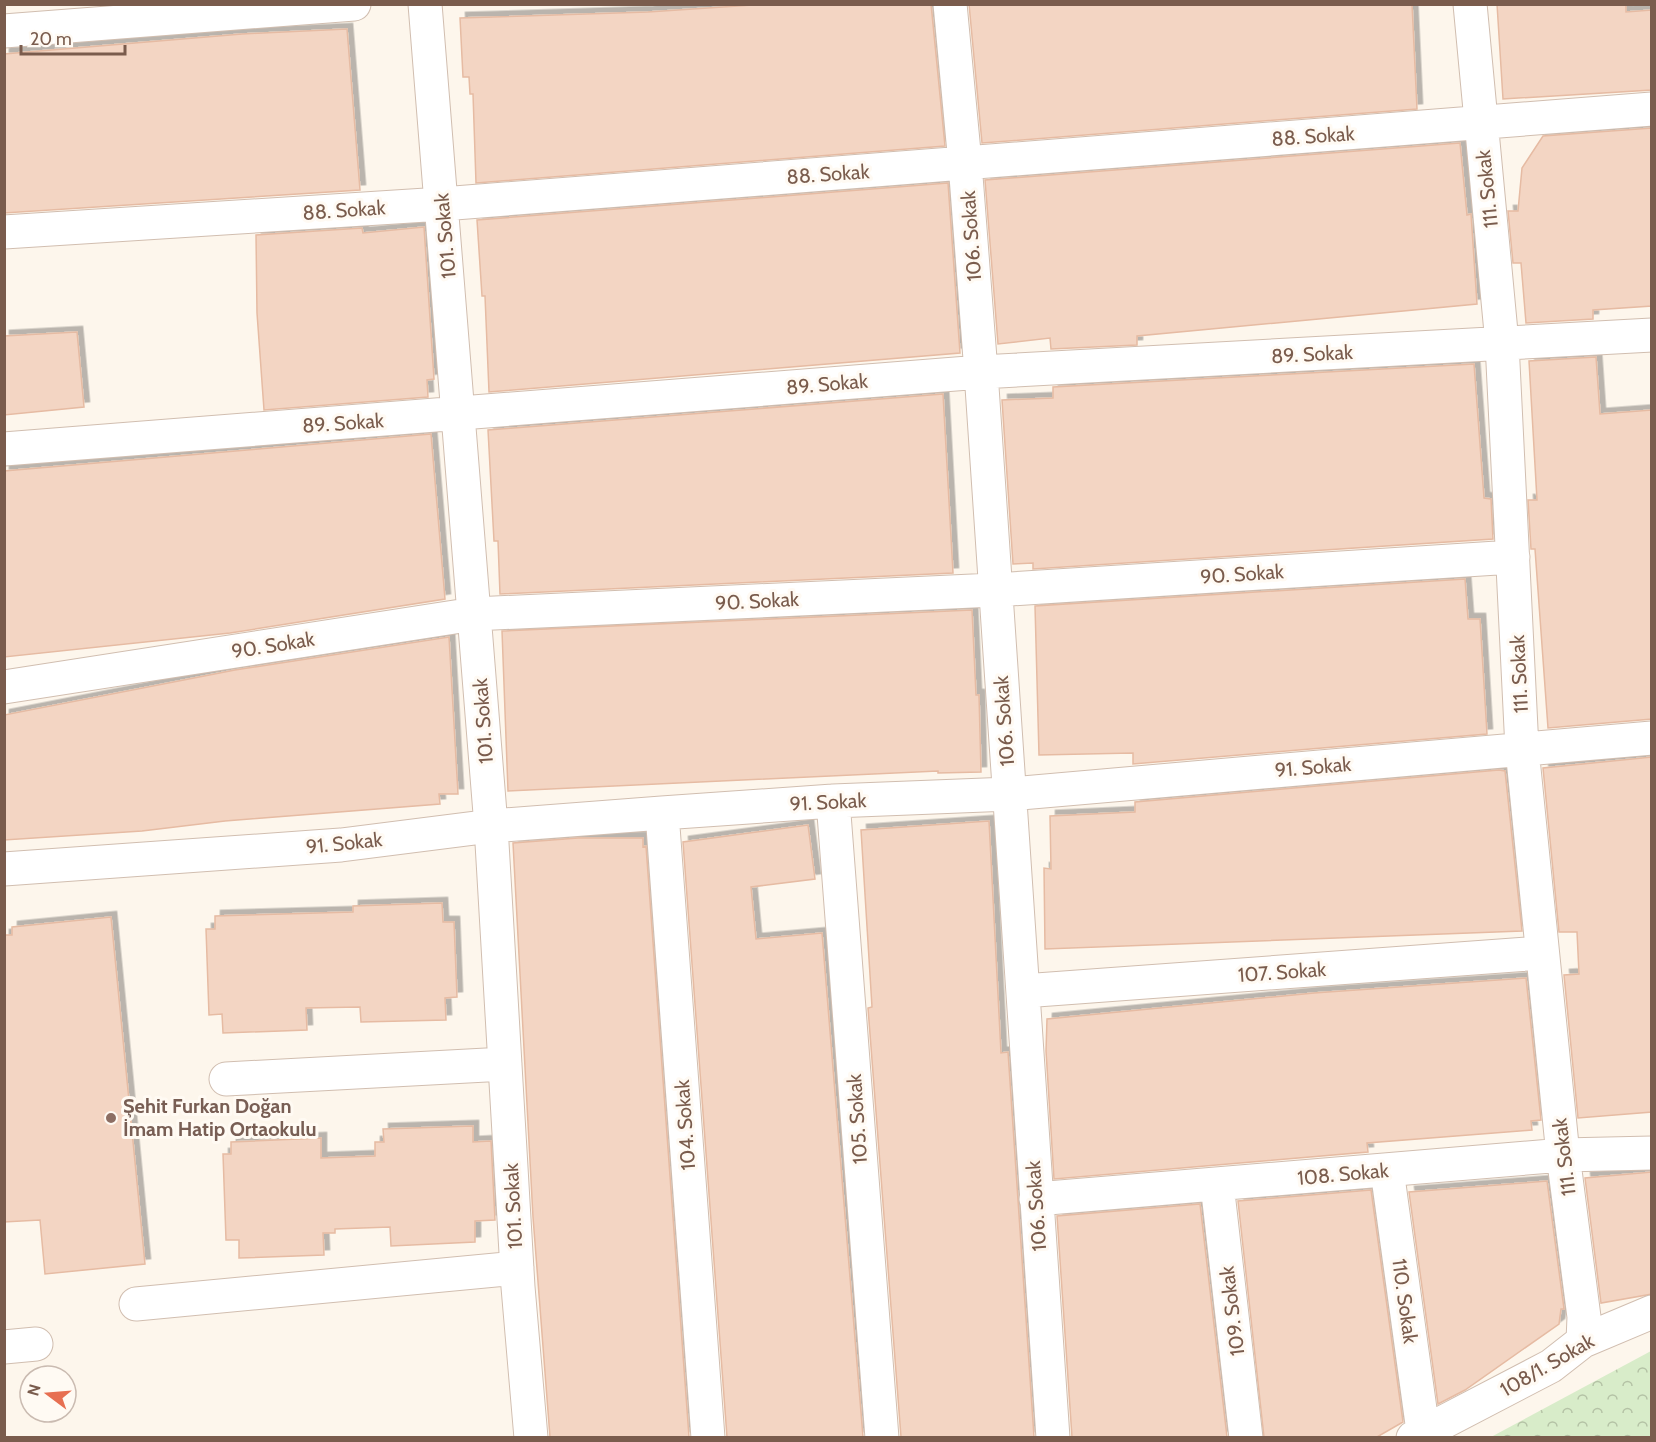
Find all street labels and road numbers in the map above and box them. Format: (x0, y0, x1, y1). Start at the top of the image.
street label: 88. Sokak (1271, 121, 1355, 151)
street label: 111. Sokak (1471, 149, 1503, 229)
street label: 88. Sokak (786, 159, 870, 189)
street label: 106. Sokak (956, 190, 986, 282)
street label: 101. Sokak (429, 192, 461, 280)
street label: 88. Sokak (302, 195, 386, 225)
street label: 89. Sokak (1271, 340, 1354, 368)
street label: 89. Sokak (785, 368, 869, 400)
street label: 89. Sokak (301, 408, 385, 438)
street label: 90. Sokak (1199, 559, 1285, 589)
street label: 90. Sokak (715, 587, 799, 615)
street label: 90. Sokak (230, 627, 316, 663)
street label: 111. Sokak (1505, 634, 1533, 714)
street label: 106. Sokak (989, 675, 1019, 767)
street label: 101. Sokak (468, 677, 498, 765)
street label: 91. Sokak (1274, 752, 1352, 782)
street label: 91. Sokak (789, 788, 867, 816)
street label: 91. Sokak (305, 827, 383, 859)
street label: 107. Sokak (1237, 957, 1327, 987)
street label: 105. Sokak (842, 1073, 872, 1165)
street label: 104. Sokak (670, 1079, 700, 1171)
street label: 111. Sokak (1547, 1117, 1581, 1197)
street label: 108. Sokak (1296, 1158, 1390, 1190)
street label: 106. Sokak (1021, 1160, 1051, 1252)
street label: 101. Sokak (499, 1163, 527, 1249)
street label: 110. Sokak (1387, 1257, 1423, 1345)
street label: 109. Sokak (1215, 1265, 1249, 1357)
street label: 108/1. Sokak (1496, 1329, 1598, 1401)

